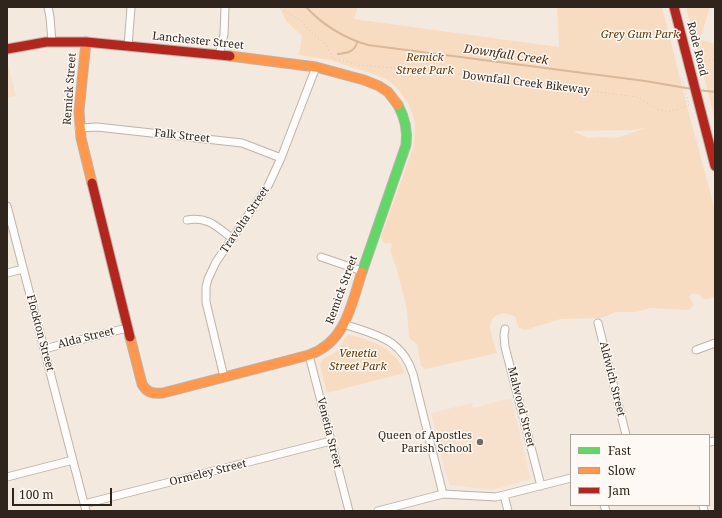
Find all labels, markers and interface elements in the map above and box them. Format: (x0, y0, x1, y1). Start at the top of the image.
street label: Rode Road (684, 20, 710, 78)
park label: Grey Gum Park (601, 28, 679, 42)
street label: Lanchester Street (152, 30, 244, 52)
water label: Downfall Creek (463, 42, 549, 68)
park label: Remick Street Park (396, 51, 454, 77)
street label: Remick Street (61, 52, 79, 126)
street label: Downfall Creek Bikeway (462, 69, 590, 97)
street label: Falk Street (154, 127, 210, 145)
street label: Travolta Street (218, 184, 272, 256)
street label: Remick Street (323, 254, 361, 326)
street label: Flockton Street (23, 293, 57, 373)
street label: Alda Street (56, 325, 116, 351)
street label: Aldwich Street (596, 340, 628, 418)
park label: Venetia Street Park (329, 347, 387, 373)
street label: Malwood Street (505, 365, 537, 449)
street label: Venetia Street (314, 396, 344, 470)
place label: Queen of Apostles Parish School (378, 429, 472, 455)
legend (570, 434, 710, 506)
marker: Queen of Apostles Parish School (475, 437, 485, 447)
text: Fast (608, 442, 631, 459)
street label: Ormeley Street (168, 457, 248, 489)
text: Slow (608, 462, 636, 479)
scale bar (14, 480, 114, 506)
text: Jam (608, 482, 630, 499)
text: 100 m (19, 486, 54, 503)

